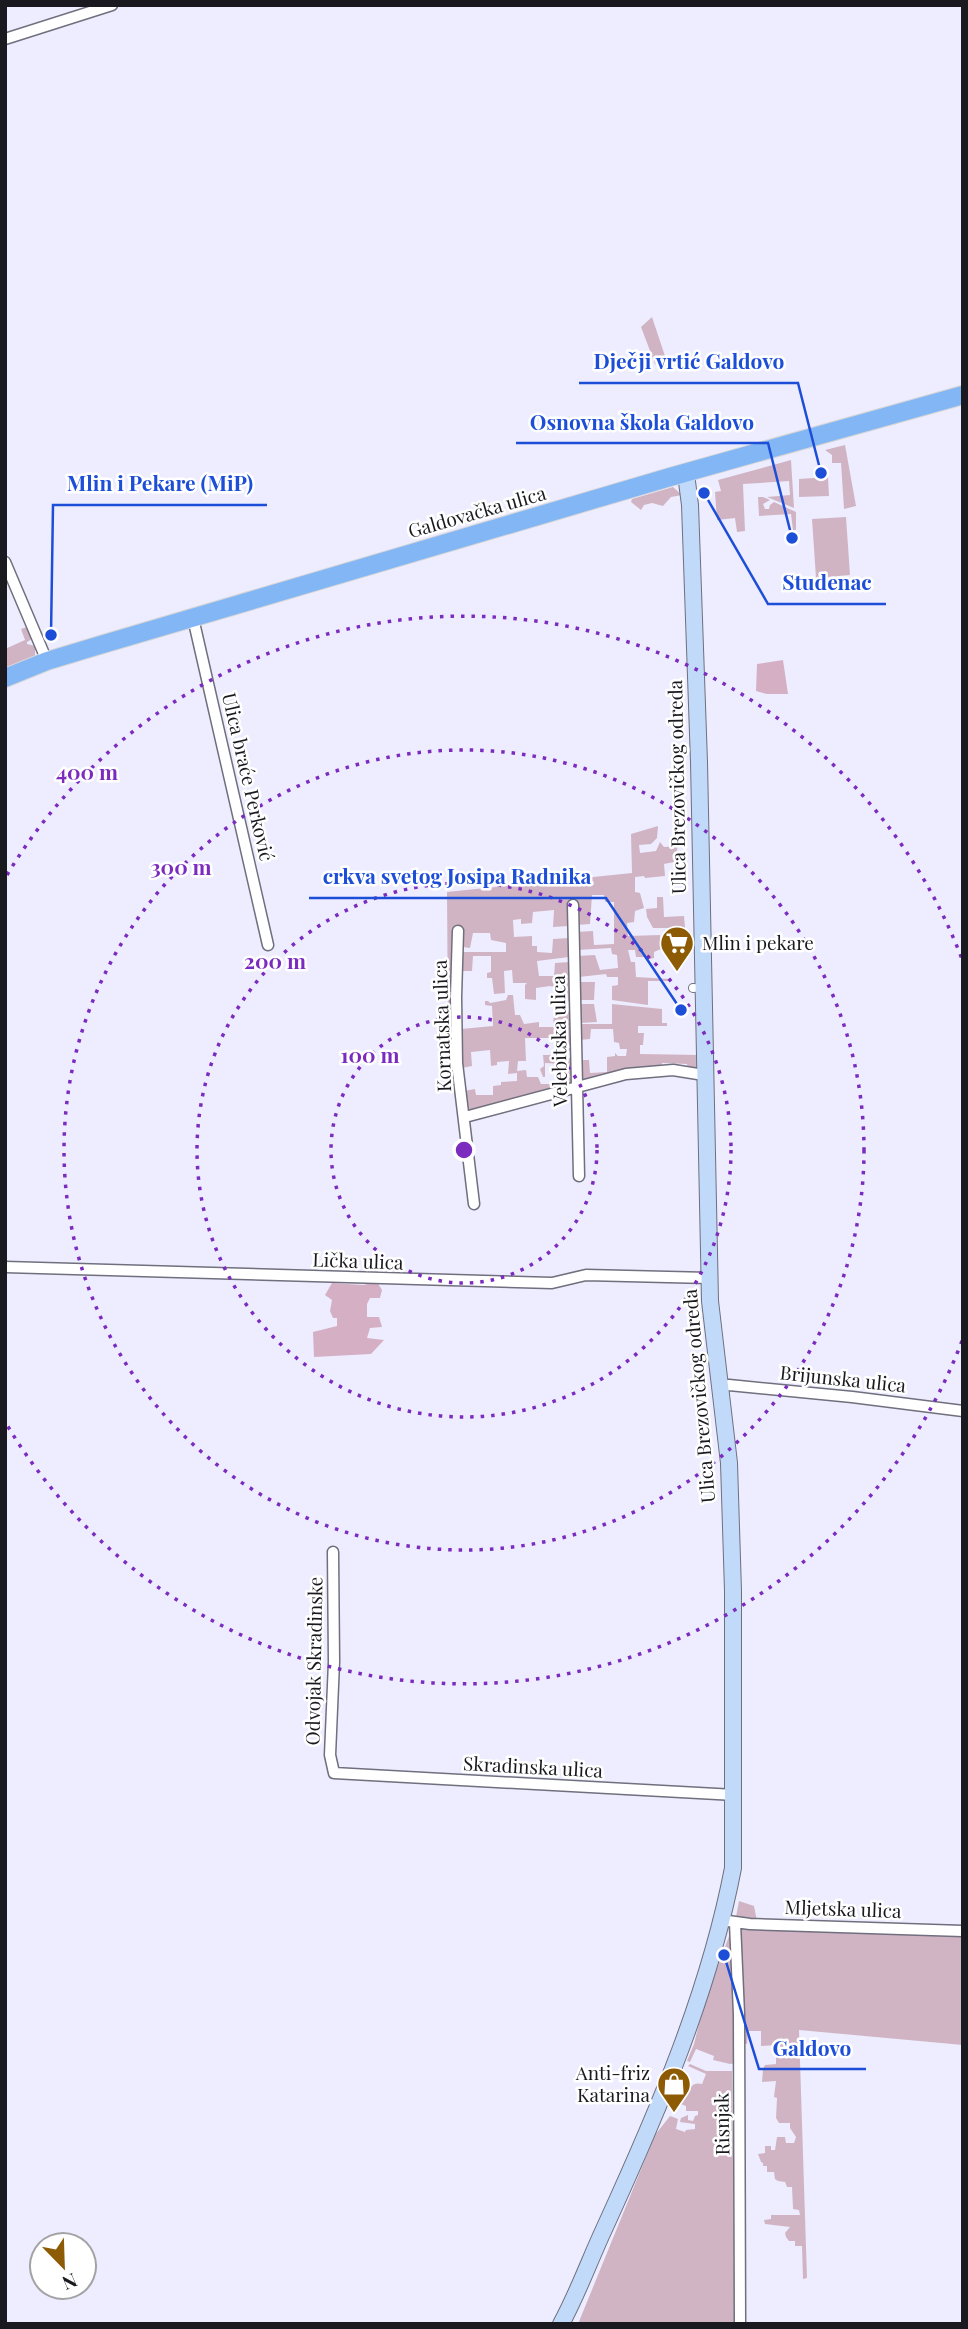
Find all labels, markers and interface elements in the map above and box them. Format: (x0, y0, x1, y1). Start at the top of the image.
callout: Dječji vrtić Galdovo (579, 341, 798, 383)
text: Dječji vrtić Galdovo (594, 346, 785, 374)
callout: Osnovna škola Galdovo (516, 401, 768, 443)
text: Osnovna škola Galdovo (530, 407, 754, 435)
callout: Mlin i Pekare (MiP) (53, 463, 267, 505)
text: Mlin i Pekare (MiP) (67, 468, 253, 496)
street label: Galdovačka ulica (405, 479, 549, 543)
callout: Studenac (768, 562, 886, 604)
text: Studenac (782, 567, 872, 595)
street label: Ulica Brezovičkog odreda (661, 679, 691, 894)
street label: Ulica braće Perković (217, 690, 281, 863)
text: 400 m (56, 757, 118, 785)
text: 300 m (150, 852, 212, 880)
callout: crkva svetog Josipa Radnika (309, 856, 606, 898)
text: crkva svetog Josipa Radnika (323, 861, 591, 889)
supermarket icon: Mlin i pekare (658, 924, 696, 973)
place label: Mlin i pekare (702, 929, 814, 955)
text: 200 m (244, 946, 306, 974)
street label: Kornatska ulica (426, 959, 456, 1093)
street label: Velebitska ulica (544, 974, 572, 1108)
text: 100 m (340, 1040, 400, 1068)
centre of rings (452, 1138, 476, 1162)
street label: Lička ulica (312, 1245, 404, 1275)
street label: Ulica Brezovičkog odreda (676, 1288, 720, 1504)
street label: Brijunska ulica (779, 1358, 908, 1398)
street label: Odvojak Skradinske (299, 1576, 327, 1746)
street label: Skradinska ulica (462, 1749, 604, 1783)
street label: Mljetska ulica (784, 1893, 902, 1923)
callout: Galdovo (759, 2027, 866, 2069)
text: Galdovo (773, 2033, 852, 2061)
place label: Anti-friz Katarina (575, 2059, 651, 2107)
shop icon: Anti-friz Katarina (655, 2065, 693, 2114)
street label: Risnjak (707, 2092, 735, 2156)
north arrow (28, 2231, 98, 2301)
text: N (58, 2268, 81, 2297)

